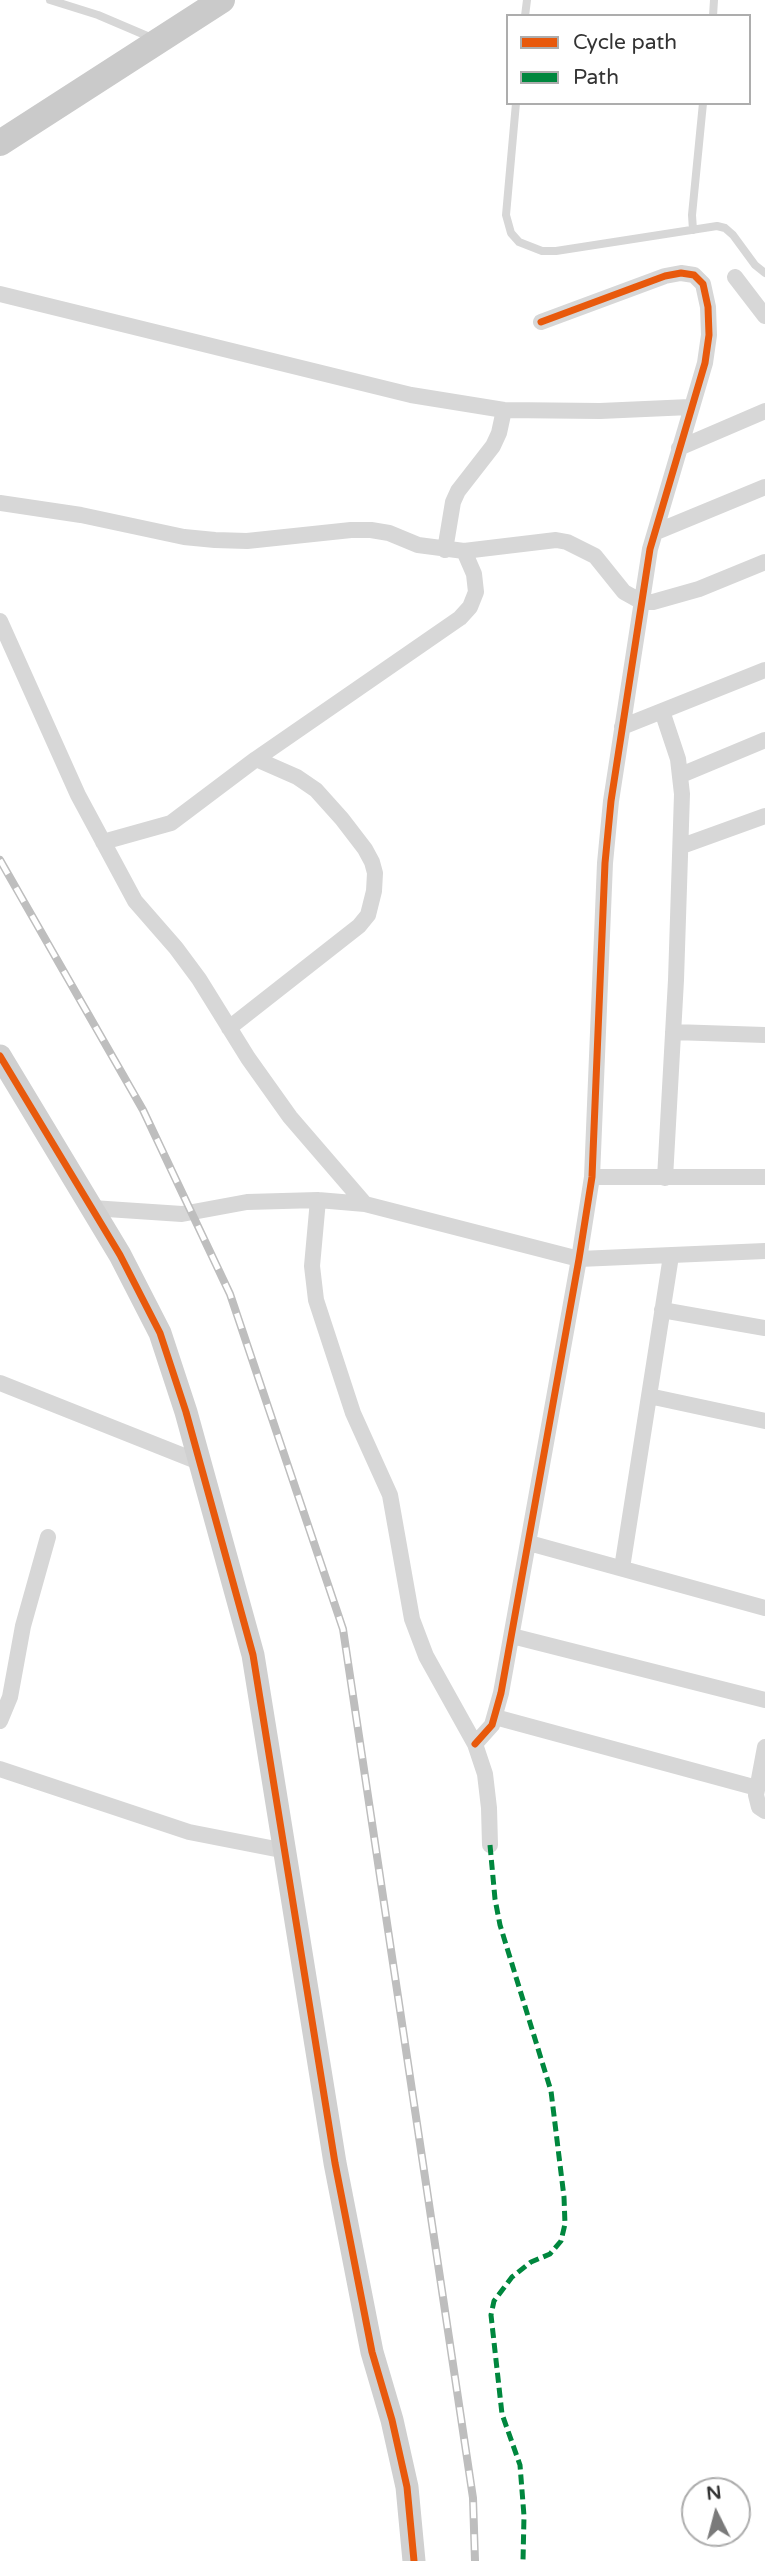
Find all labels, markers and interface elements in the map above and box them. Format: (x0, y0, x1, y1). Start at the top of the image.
legend (506, 14, 751, 105)
text: Cycle path (573, 30, 677, 55)
text: Path (573, 65, 619, 90)
north arrow (681, 2477, 751, 2547)
text: N (705, 2481, 723, 2505)

